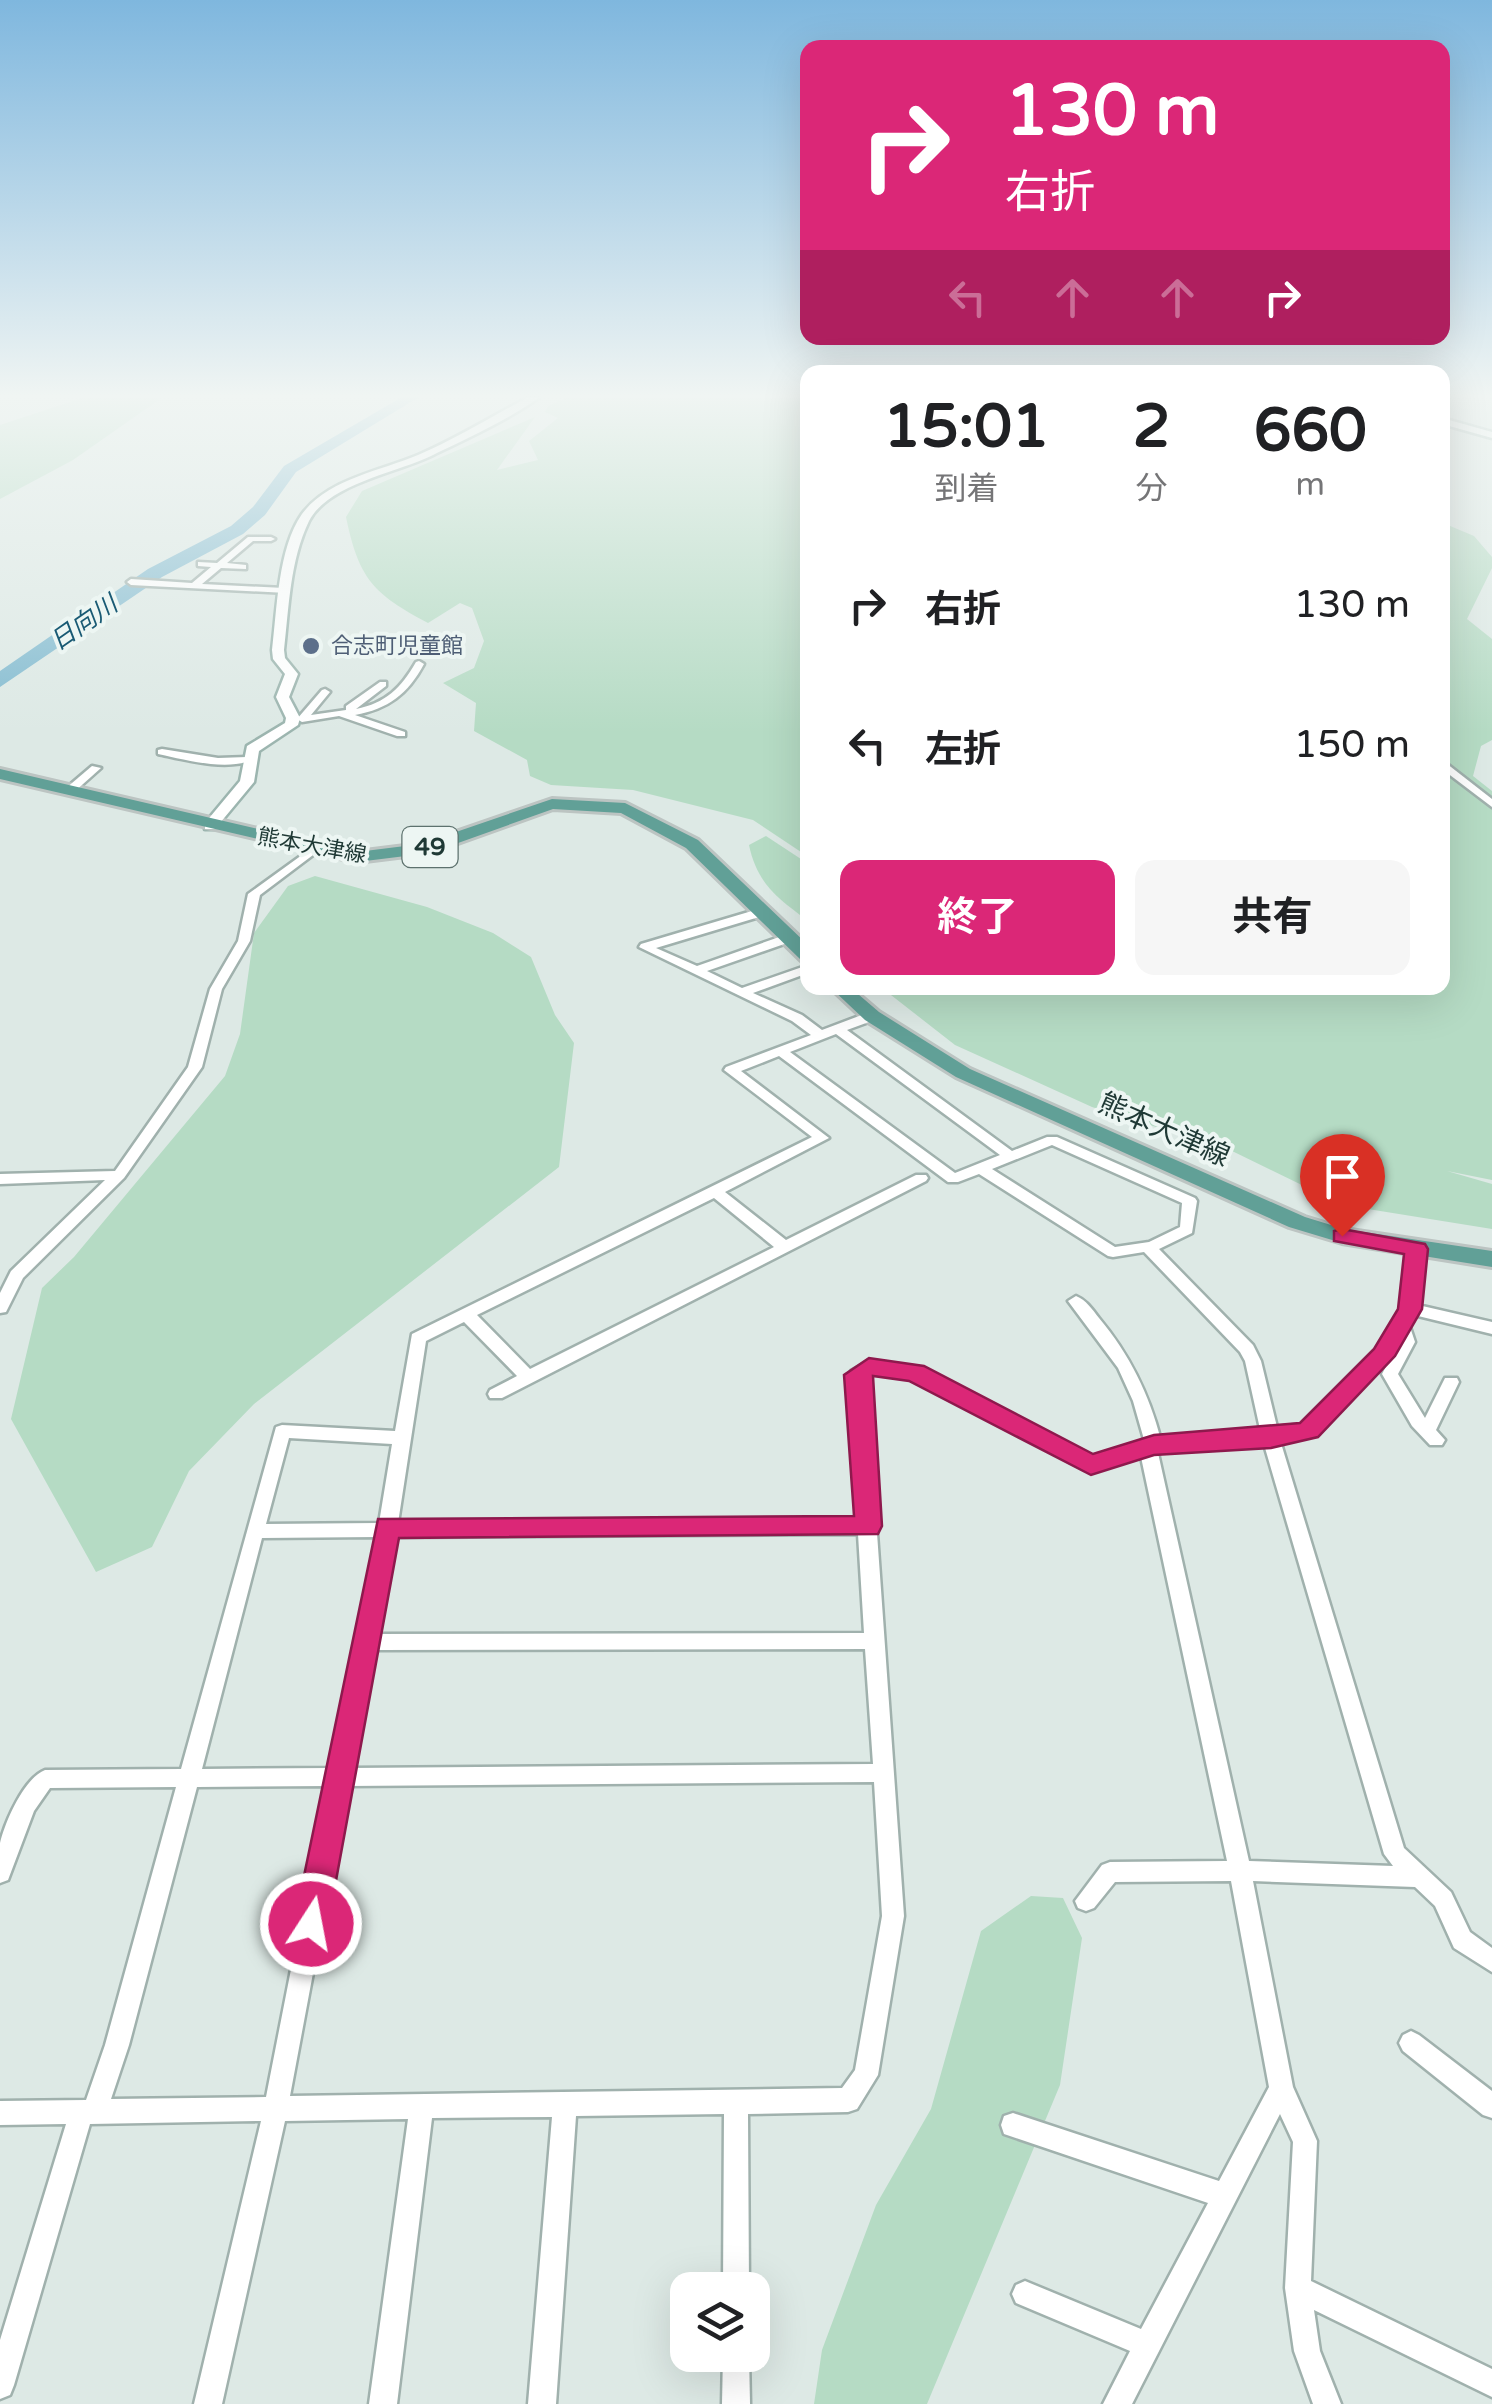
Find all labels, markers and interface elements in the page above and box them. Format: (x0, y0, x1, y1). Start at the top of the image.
text: 130 m (1005, 70, 1219, 154)
icon: right (840, 80, 970, 210)
text: 右折 (1005, 166, 1095, 220)
icon: left (940, 270, 995, 325)
icon: ahead (1045, 270, 1100, 325)
icon: ahead (1150, 270, 1205, 325)
icon: right (1255, 270, 1310, 325)
text: 15:01 (883, 391, 1050, 463)
text: 2 (1133, 391, 1170, 463)
text: 660 (1254, 395, 1367, 467)
text: m (1296, 466, 1325, 504)
text: 到着 (934, 470, 998, 508)
text: 分 (1136, 470, 1168, 508)
icon: right (840, 578, 895, 633)
text: 130 m (1294, 582, 1410, 628)
water label: 日向川 (45, 587, 126, 657)
text: 右折 (925, 587, 1001, 633)
place label: 合志町児童館 (331, 633, 463, 659)
marker: 合志町児童館 (300, 635, 322, 657)
icon: left (840, 718, 895, 773)
text: 150 m (1294, 722, 1410, 768)
text: 左折 (925, 727, 1001, 773)
street label: 熊本大津線 (256, 824, 368, 868)
road number: 49 (402, 827, 458, 867)
button: 終了 (840, 860, 1115, 975)
button: 共有 (1135, 860, 1410, 975)
street label: 熊本大津線 (1093, 1086, 1235, 1174)
pin (1300, 1134, 1385, 1237)
icon: arrive (1315, 1149, 1370, 1204)
position arrow (259, 1872, 363, 1976)
map controls (670, 2272, 770, 2372)
button: layers (670, 2272, 770, 2372)

